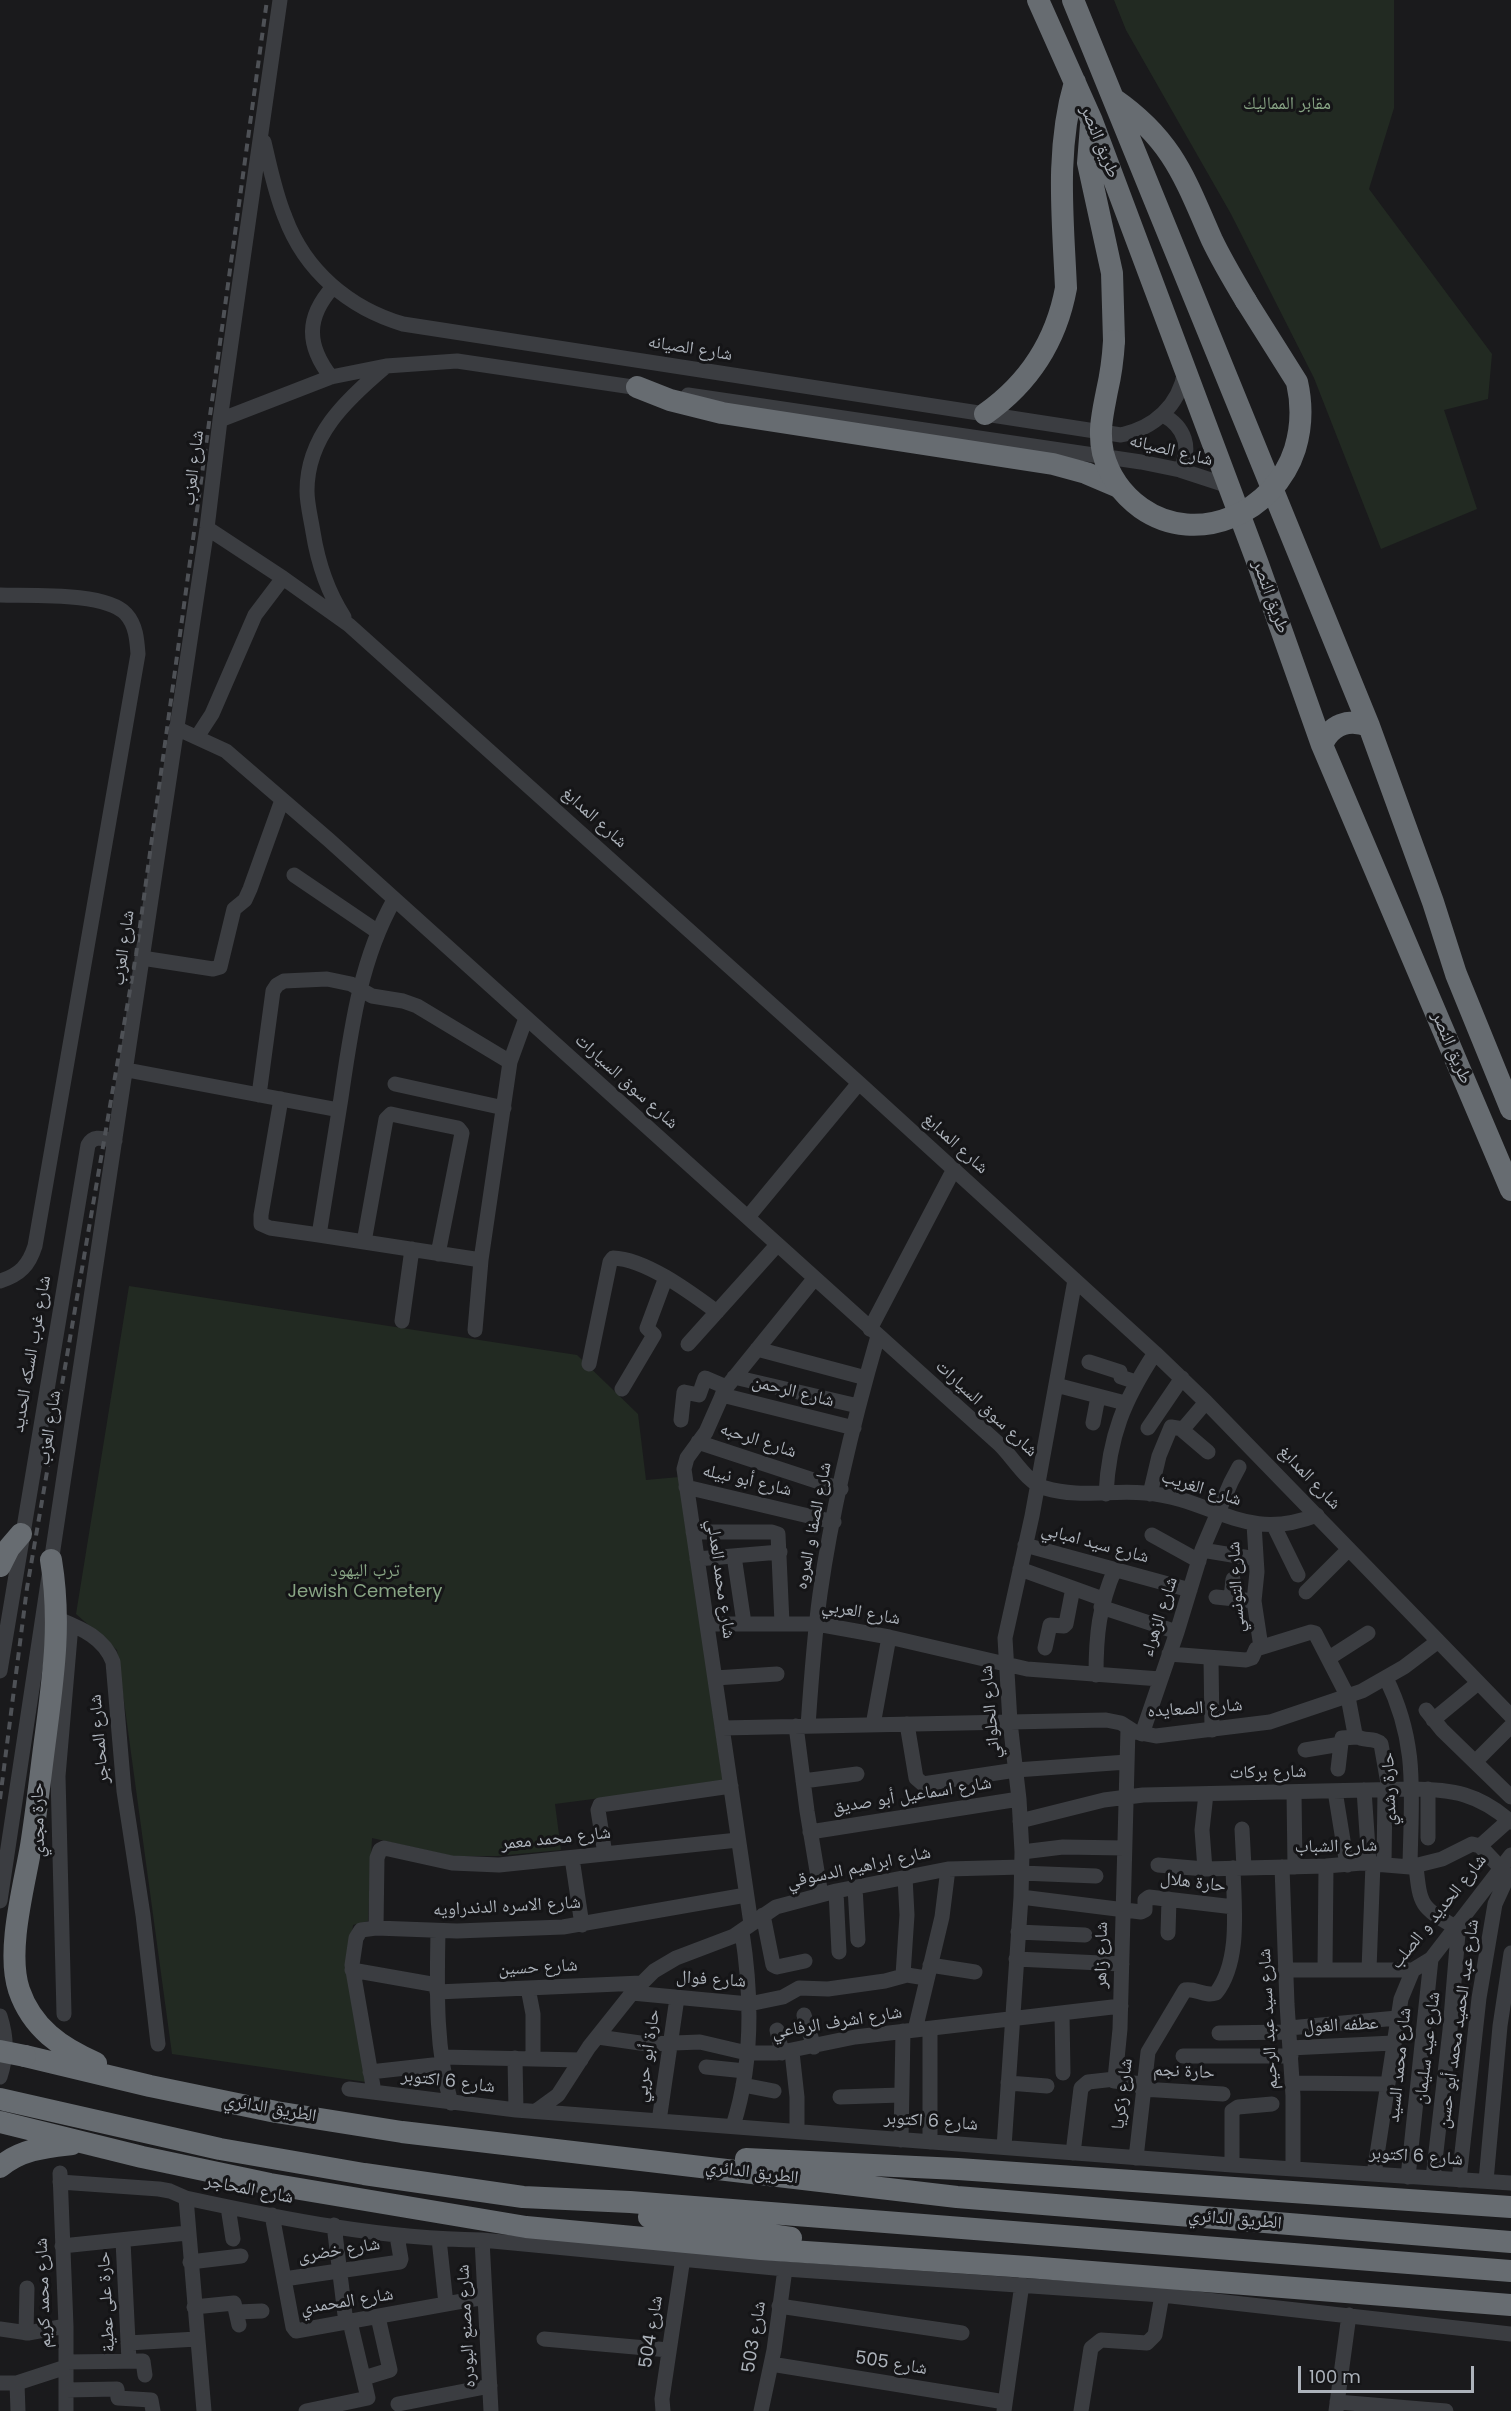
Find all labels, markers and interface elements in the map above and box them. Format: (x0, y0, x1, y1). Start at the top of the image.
park label: مقابر المماليك (1243, 93, 1331, 115)
street label: طريق النصر (1075, 103, 1123, 181)
street label: شارع الصيانه (646, 332, 734, 366)
street label: شارع العزب (179, 429, 209, 507)
street label: شارع الصيانه (1127, 430, 1215, 472)
street label: طريق النصر (1247, 557, 1293, 637)
street label: شارع المدابغ (557, 783, 631, 853)
street label: شارع العزب (108, 909, 140, 987)
street label: طريق النصر (1426, 1009, 1476, 1087)
street label: شارع سوق السيارات (570, 1030, 682, 1134)
street label: شارع المدابغ (918, 1109, 992, 1179)
street label: شارع غرب السكه الحديد (8, 1274, 56, 1434)
street label: شارع سوق السيارات (930, 1356, 1042, 1462)
street label: شارع الرحمن (750, 1371, 836, 1413)
street label: شارع العزب (33, 1389, 67, 1467)
street label: شارع الرحبه (717, 1418, 799, 1464)
street label: شارع المدابغ (1273, 1441, 1345, 1515)
street label: شارع أبو نبيله (700, 1460, 794, 1502)
street label: شارع الصفا و المروه (791, 1460, 837, 1592)
street label: شارع الغريب (1158, 1467, 1244, 1511)
street label: شارع محمد العدلي (701, 1518, 739, 1640)
street label: شارع سيد امبابي (1039, 1519, 1151, 1569)
street label: شارع التونسي (1224, 1541, 1250, 1633)
park label: ترب اليهود Jewish Cemetery (288, 1560, 442, 1602)
street label: شارع الزهراء (1137, 1574, 1183, 1660)
street label: شارع العربي (820, 1595, 902, 1631)
street label: شارع الحلواني (976, 1664, 1006, 1760)
street label: شارع المحاجر (85, 1693, 115, 1785)
street label: شارع الصعايده (1147, 1695, 1243, 1723)
street label: حارة رشدي (1378, 1752, 1402, 1826)
street label: شارع بركات (1229, 1762, 1307, 1784)
street label: شارع اسماعيل أبو صديق (831, 1773, 993, 1819)
street label: حارة مجدي (28, 1782, 50, 1858)
street label: شارع محمد معمر (500, 1822, 612, 1856)
street label: شارع الشباب (1294, 1835, 1378, 1859)
street label: شارع ابراهيم الدسوقي (785, 1842, 933, 1894)
street label: شارع الحديد و الصلب (1386, 1850, 1492, 1974)
street label: حارة هلال (1159, 1868, 1227, 1898)
street label: شارع الاسره الدندراويه (433, 1892, 581, 1922)
street label: شارع عبد الحميد محمد أبو حسن (1434, 1918, 1484, 2130)
street label: شارع زاهر (1091, 1921, 1113, 1989)
street label: شارع سيد عبد الرحيم (1255, 1948, 1283, 2090)
street label: شارع حسين (498, 1955, 578, 1981)
street label: شارع فوال (675, 1967, 747, 1993)
street label: شارع عيد سليمان (1410, 1991, 1446, 2105)
street label: شارع اشرف الرفاعي (770, 2002, 904, 2044)
street label: شارع محمد السيد (1383, 2007, 1417, 2123)
street label: حارة أبو حربي (631, 2008, 665, 2104)
street label: عطفه الغول (1303, 2013, 1379, 2039)
street label: شارع زكريا (1108, 2057, 1138, 2131)
street label: حارة نجم (1153, 2060, 1215, 2084)
street label: شارع 6 اكتوبر (400, 2066, 496, 2098)
street label: الطريق الدائري (222, 2090, 318, 2128)
street label: شارع 6 اكتوبر (883, 2108, 979, 2136)
street label: شارع 6 اكتوبر (1368, 2143, 1464, 2171)
street label: الطريق الدائري (704, 2157, 800, 2189)
street label: شارع المحاجر (203, 2171, 295, 2209)
street label: الطريق الدائري (1187, 2205, 1283, 2235)
street label: شارع خضرى (296, 2234, 382, 2268)
street label: شارع محمد كريم (31, 2237, 57, 2349)
street label: حارة على عطية (94, 2251, 120, 2353)
street label: شارع مصنع البودره (453, 2264, 481, 2388)
street label: شارع المحمدي (299, 2284, 395, 2320)
street label: شارع 504 (636, 2294, 668, 2370)
street label: شارع 503 (739, 2300, 771, 2374)
street label: شارع 505 (853, 2348, 929, 2380)
scale bar (1301, 2354, 1476, 2392)
text: 100 m (1309, 2364, 1361, 2389)

